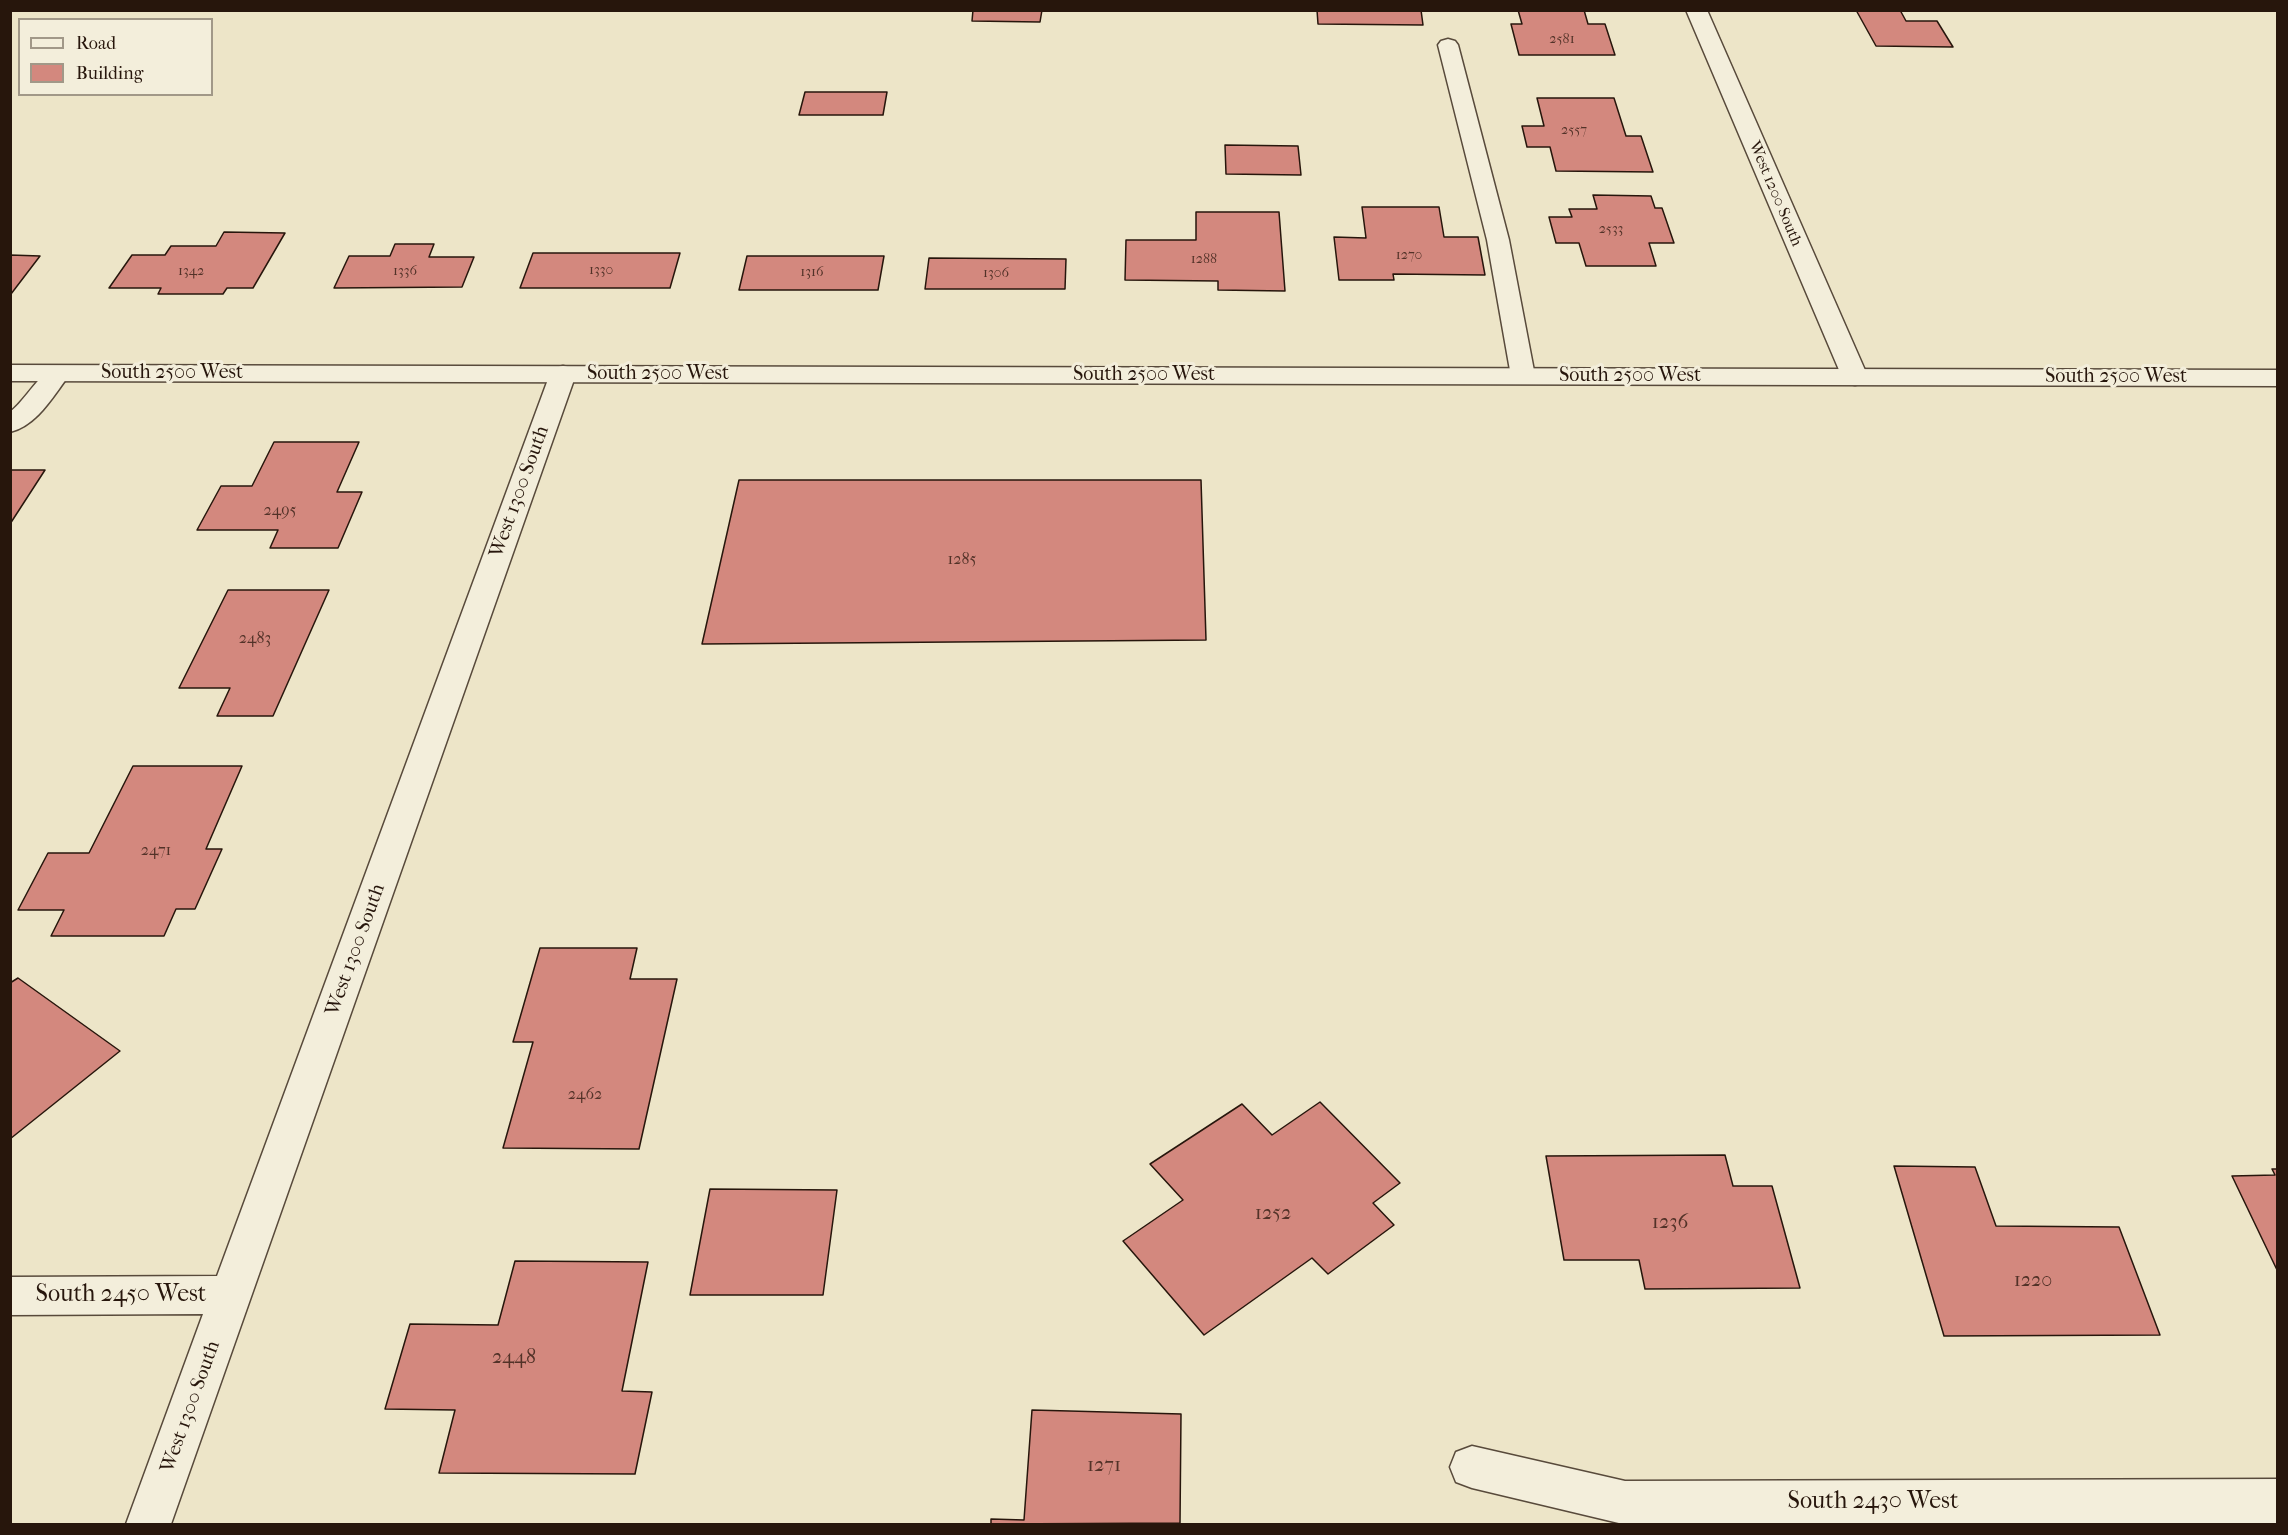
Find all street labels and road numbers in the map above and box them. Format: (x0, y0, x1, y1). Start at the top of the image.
street label: West 1200 South (1744, 138, 1806, 250)
street label: South 2500 West (101, 361, 243, 385)
street label: South 2500 West (587, 362, 729, 386)
street label: South 2500 West (1073, 363, 1215, 387)
street label: South 2500 West (1559, 364, 1701, 388)
street label: South 2500 West (2045, 365, 2187, 389)
street label: West 1300 South (485, 423, 555, 561)
street label: West 1300 South (321, 881, 391, 1019)
street label: South 2450 West (36, 1281, 206, 1309)
street label: West 1300 South (156, 1338, 226, 1476)
street label: South 2430 West (1787, 1488, 1959, 1516)

